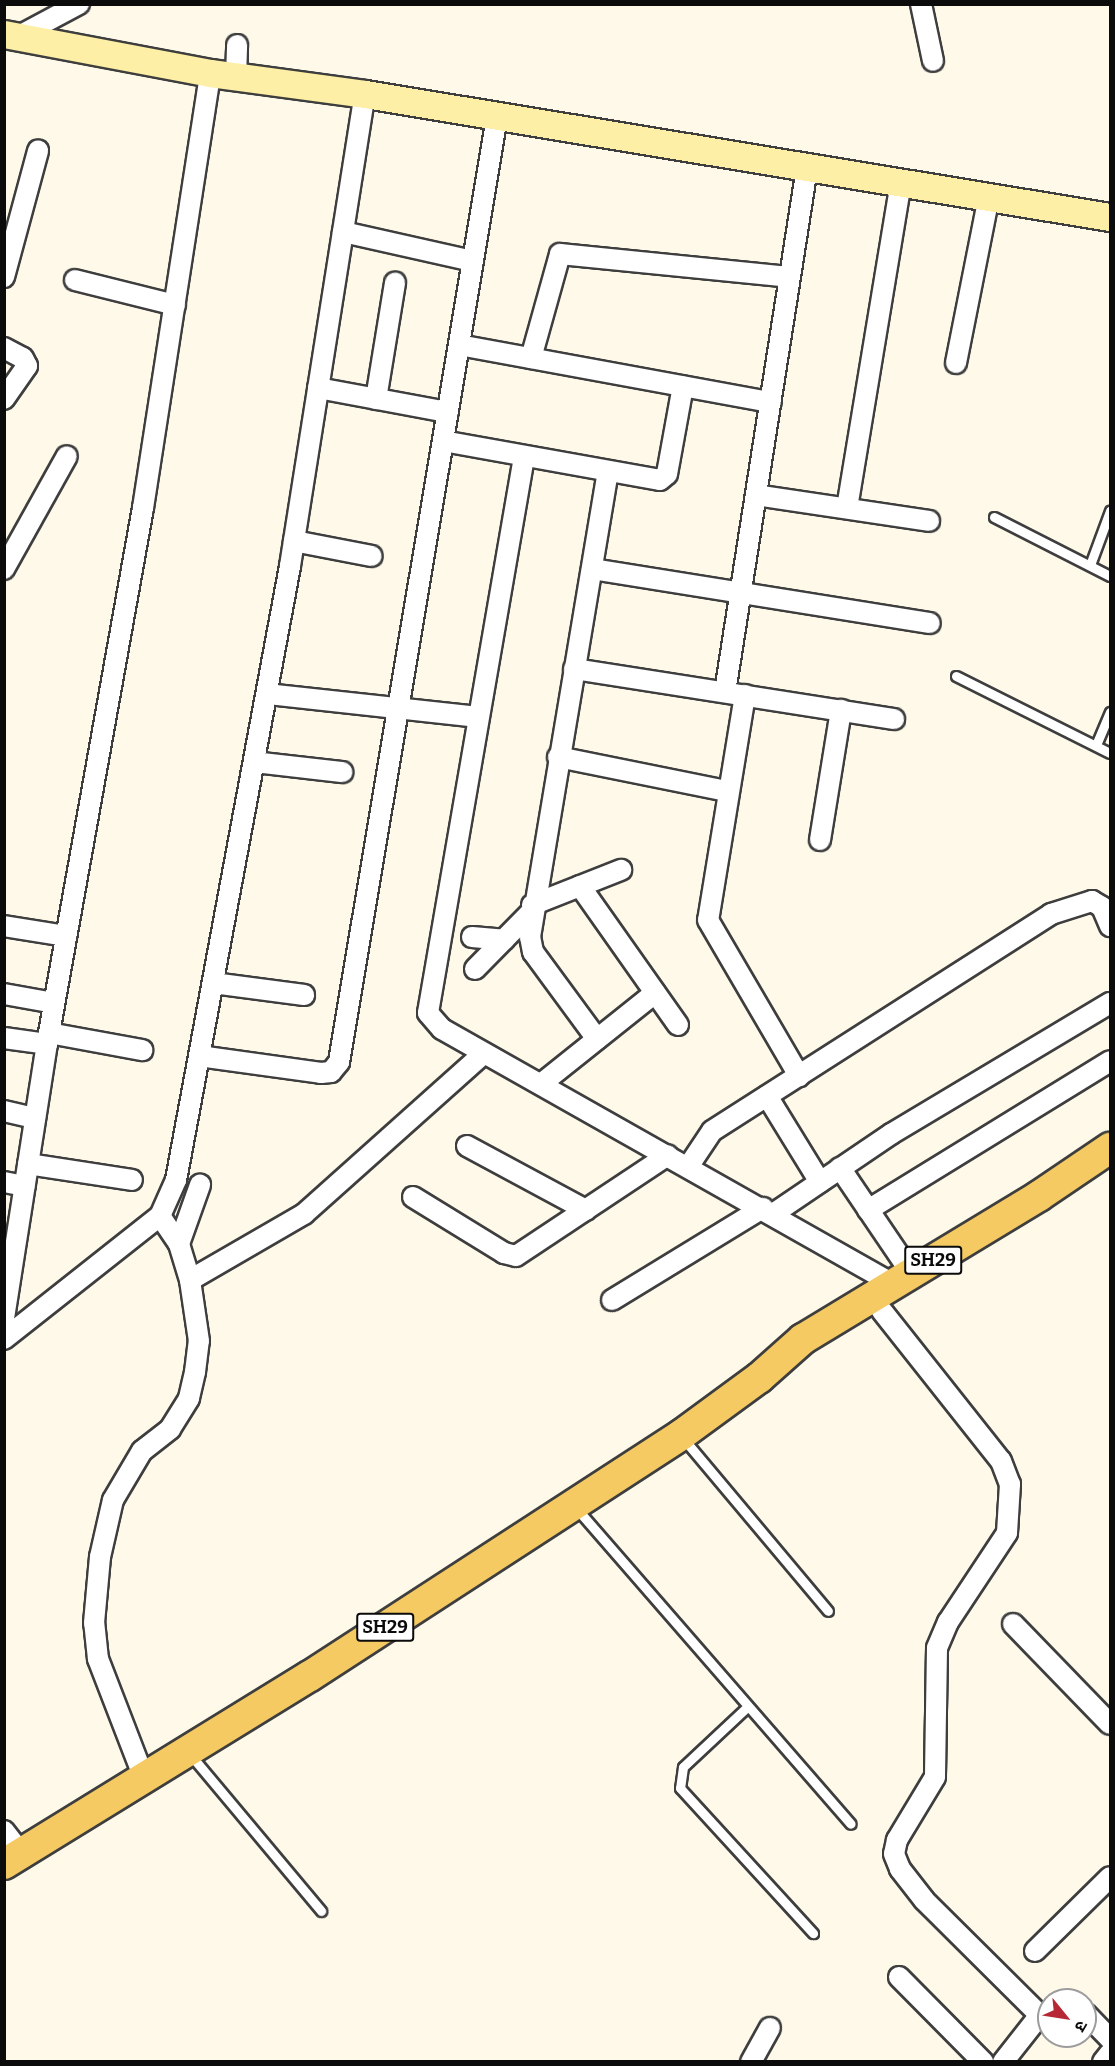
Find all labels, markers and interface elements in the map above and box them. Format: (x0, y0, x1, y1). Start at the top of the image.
road number: SH29 (903, 1245, 963, 1275)
road number: SH29 (355, 1612, 415, 1642)
north arrow (1037, 1988, 1097, 2048)
text: उ (1071, 2017, 1092, 2035)

